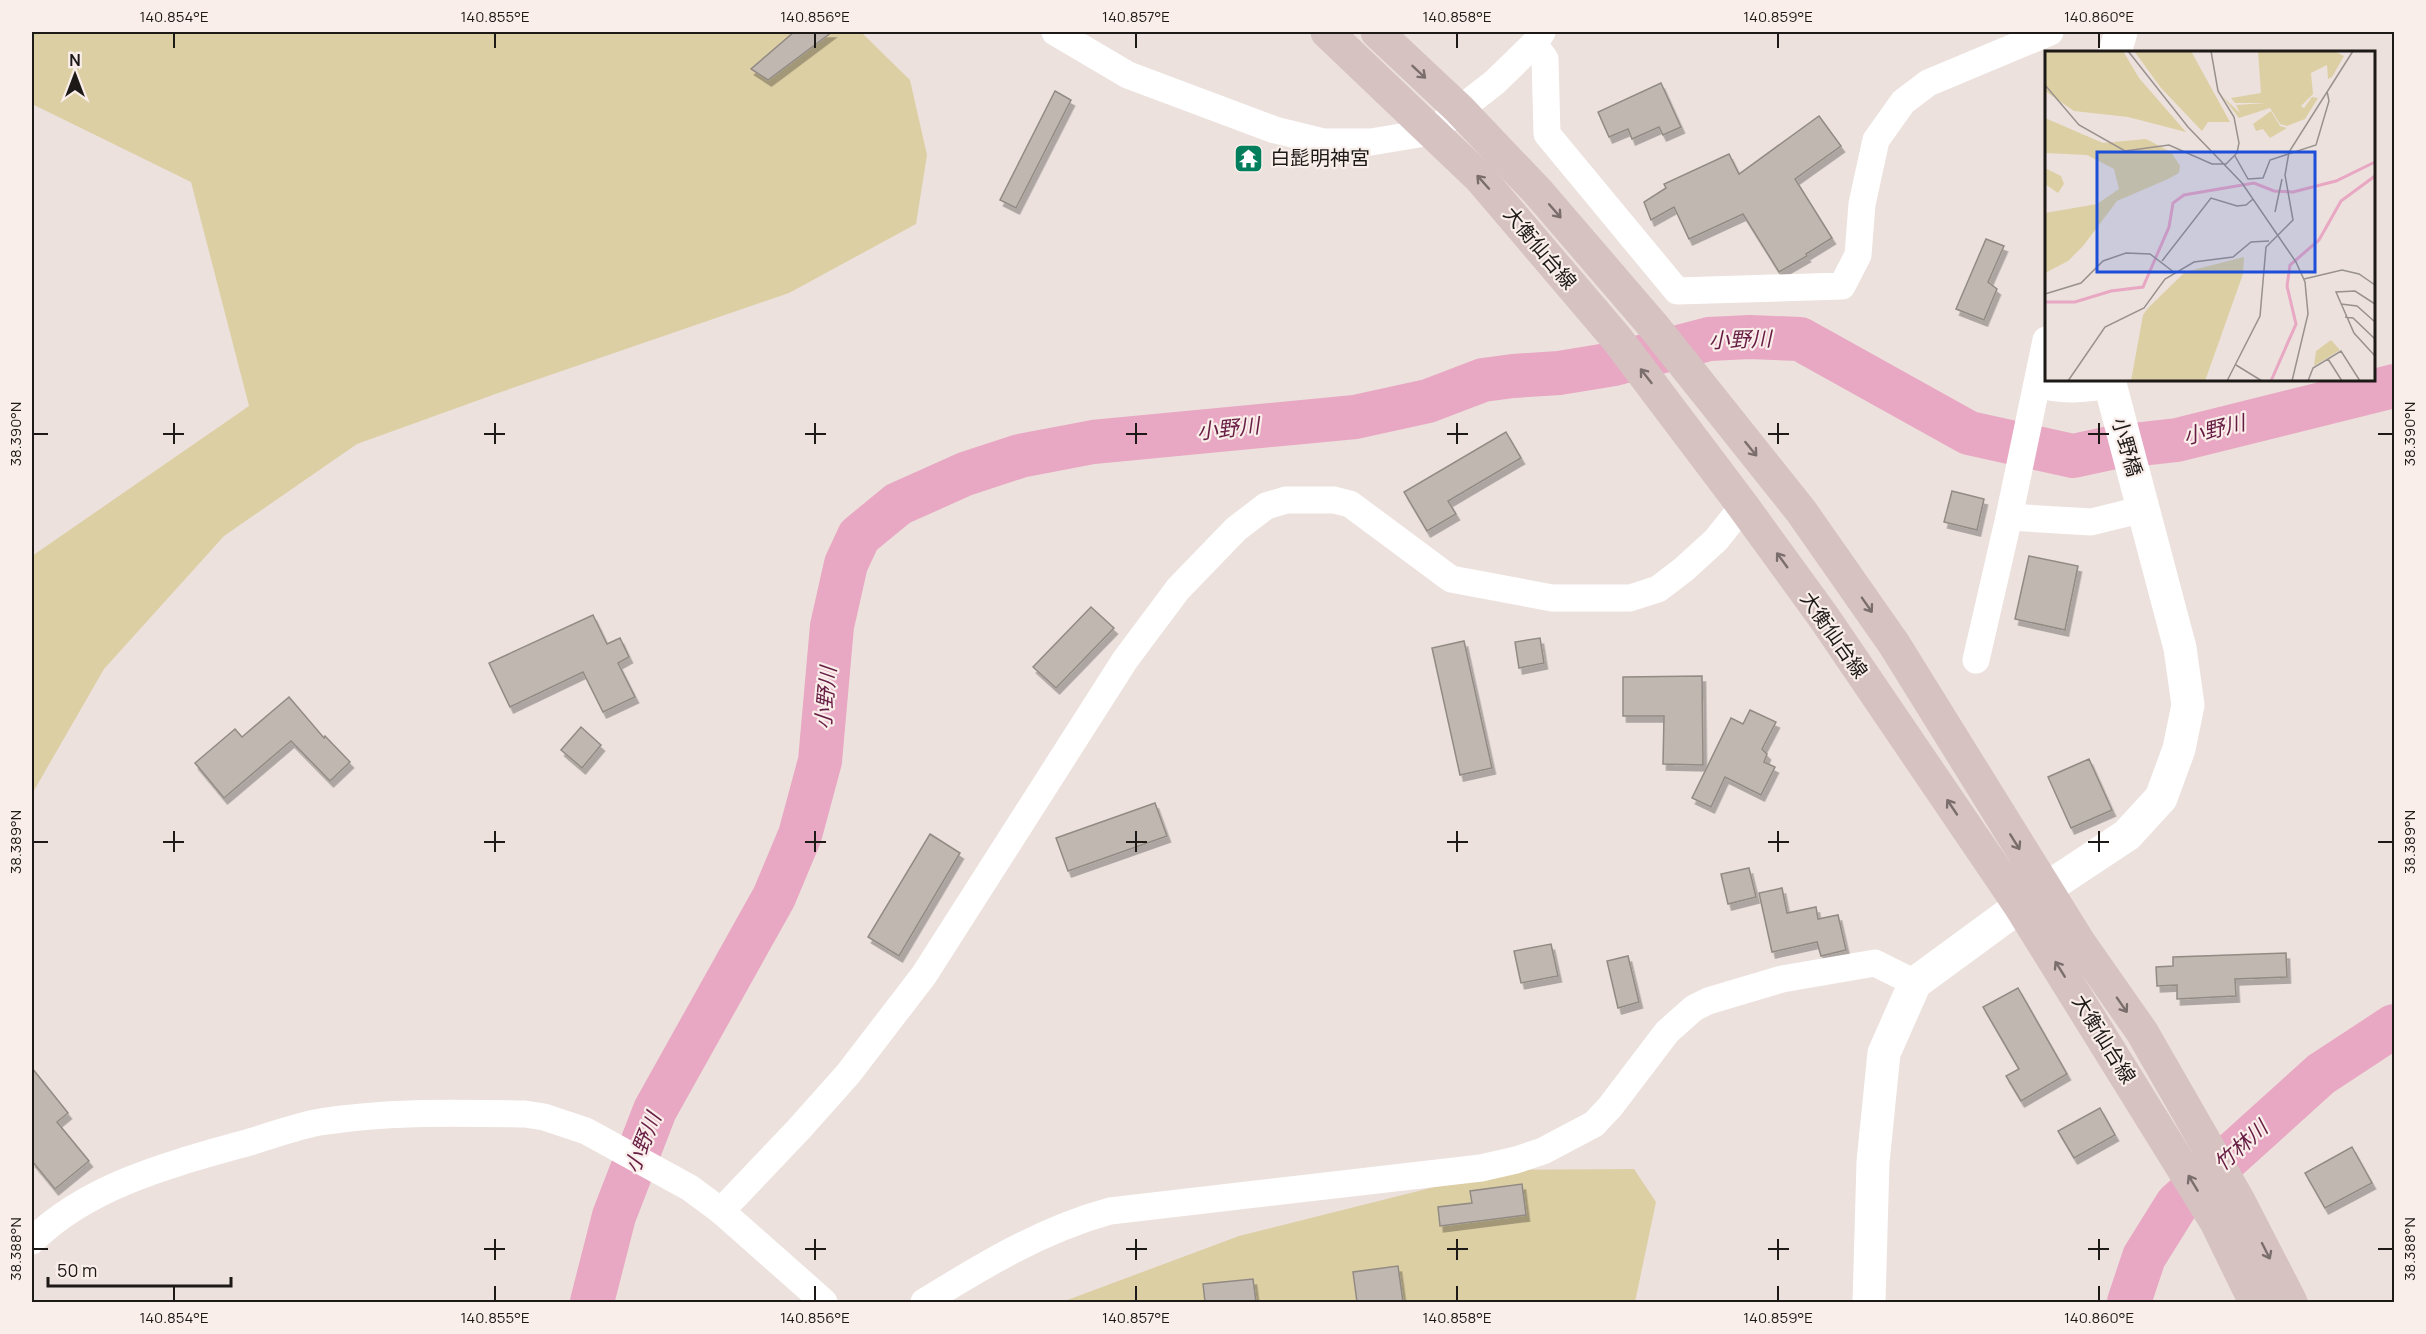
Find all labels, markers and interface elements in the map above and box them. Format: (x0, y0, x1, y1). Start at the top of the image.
text: 140.854°E (139, 6, 209, 27)
text: 140.855°E (461, 6, 529, 27)
text: 140.856°E (780, 6, 850, 27)
text: 140.857°E (1102, 6, 1170, 27)
text: 140.858°E (1422, 6, 1492, 27)
text: 140.859°E (1743, 6, 1813, 27)
text: 140.860°E (2064, 6, 2134, 27)
north arrow (45, 45, 105, 105)
text: N (69, 49, 81, 71)
inset map (2045, 51, 2375, 381)
one-way arrow (1411, 64, 1426, 78)
temple icon: 白髭明神宮 (1233, 142, 1265, 174)
place label: 白髭明神宮 (1270, 144, 1370, 171)
one-way arrow (1476, 175, 1490, 190)
street label: 大衡仙台線 (1498, 201, 1583, 295)
one-way arrow (1548, 203, 1562, 218)
water label: 小野川 (1708, 324, 1774, 354)
one-way arrow (1640, 369, 1653, 385)
text: 38.390°N (5, 402, 26, 466)
text: 38.390°N (2399, 402, 2420, 466)
water label: 小野川 (2180, 407, 2250, 450)
water label: 小野川 (1195, 411, 1263, 445)
street label: 小野橋 (2106, 414, 2149, 479)
one-way arrow (1745, 440, 1758, 456)
one-way arrow (1776, 552, 1788, 568)
street label: 大衡仙台線 (1795, 586, 1874, 683)
one-way arrow (1861, 597, 1873, 613)
water label: 小野川 (808, 663, 842, 731)
one-way arrow (1946, 799, 1958, 815)
text: 38.389°N (5, 810, 26, 874)
text: 38.389°N (2399, 810, 2420, 874)
one-way arrow (2010, 833, 2022, 850)
one-way arrow (2053, 961, 2066, 978)
street label: 大衡仙台線 (2066, 989, 2142, 1088)
one-way arrow (2116, 996, 2128, 1012)
water label: 小野川 (617, 1106, 668, 1177)
water label: 竹林川 (2208, 1112, 2275, 1177)
one-way arrow (2186, 1175, 2198, 1192)
text: 38.388°N (5, 1217, 26, 1281)
text: 38.388°N (2399, 1217, 2420, 1281)
one-way arrow (2261, 1242, 2272, 1260)
scale bar (48, 1250, 231, 1288)
text: 50 m (57, 1258, 97, 1282)
text: 140.854°E (139, 1307, 209, 1328)
text: 140.855°E (461, 1307, 529, 1328)
text: 140.856°E (780, 1307, 850, 1328)
text: 140.857°E (1102, 1307, 1170, 1328)
text: 140.858°E (1422, 1307, 1492, 1328)
text: 140.859°E (1743, 1307, 1813, 1328)
text: 140.860°E (2064, 1307, 2134, 1328)

